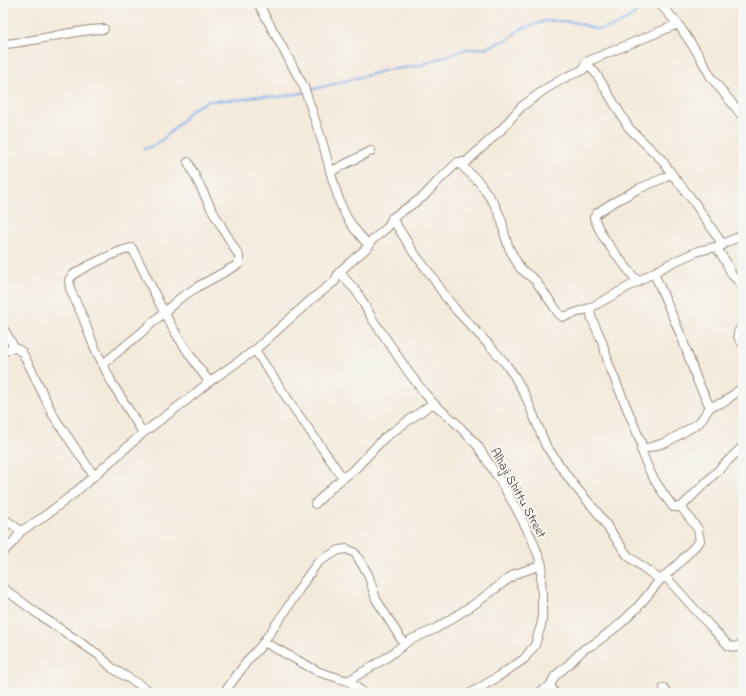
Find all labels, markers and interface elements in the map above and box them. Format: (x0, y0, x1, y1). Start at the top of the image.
street label: Alhaji Shittu Street (485, 444, 551, 542)

